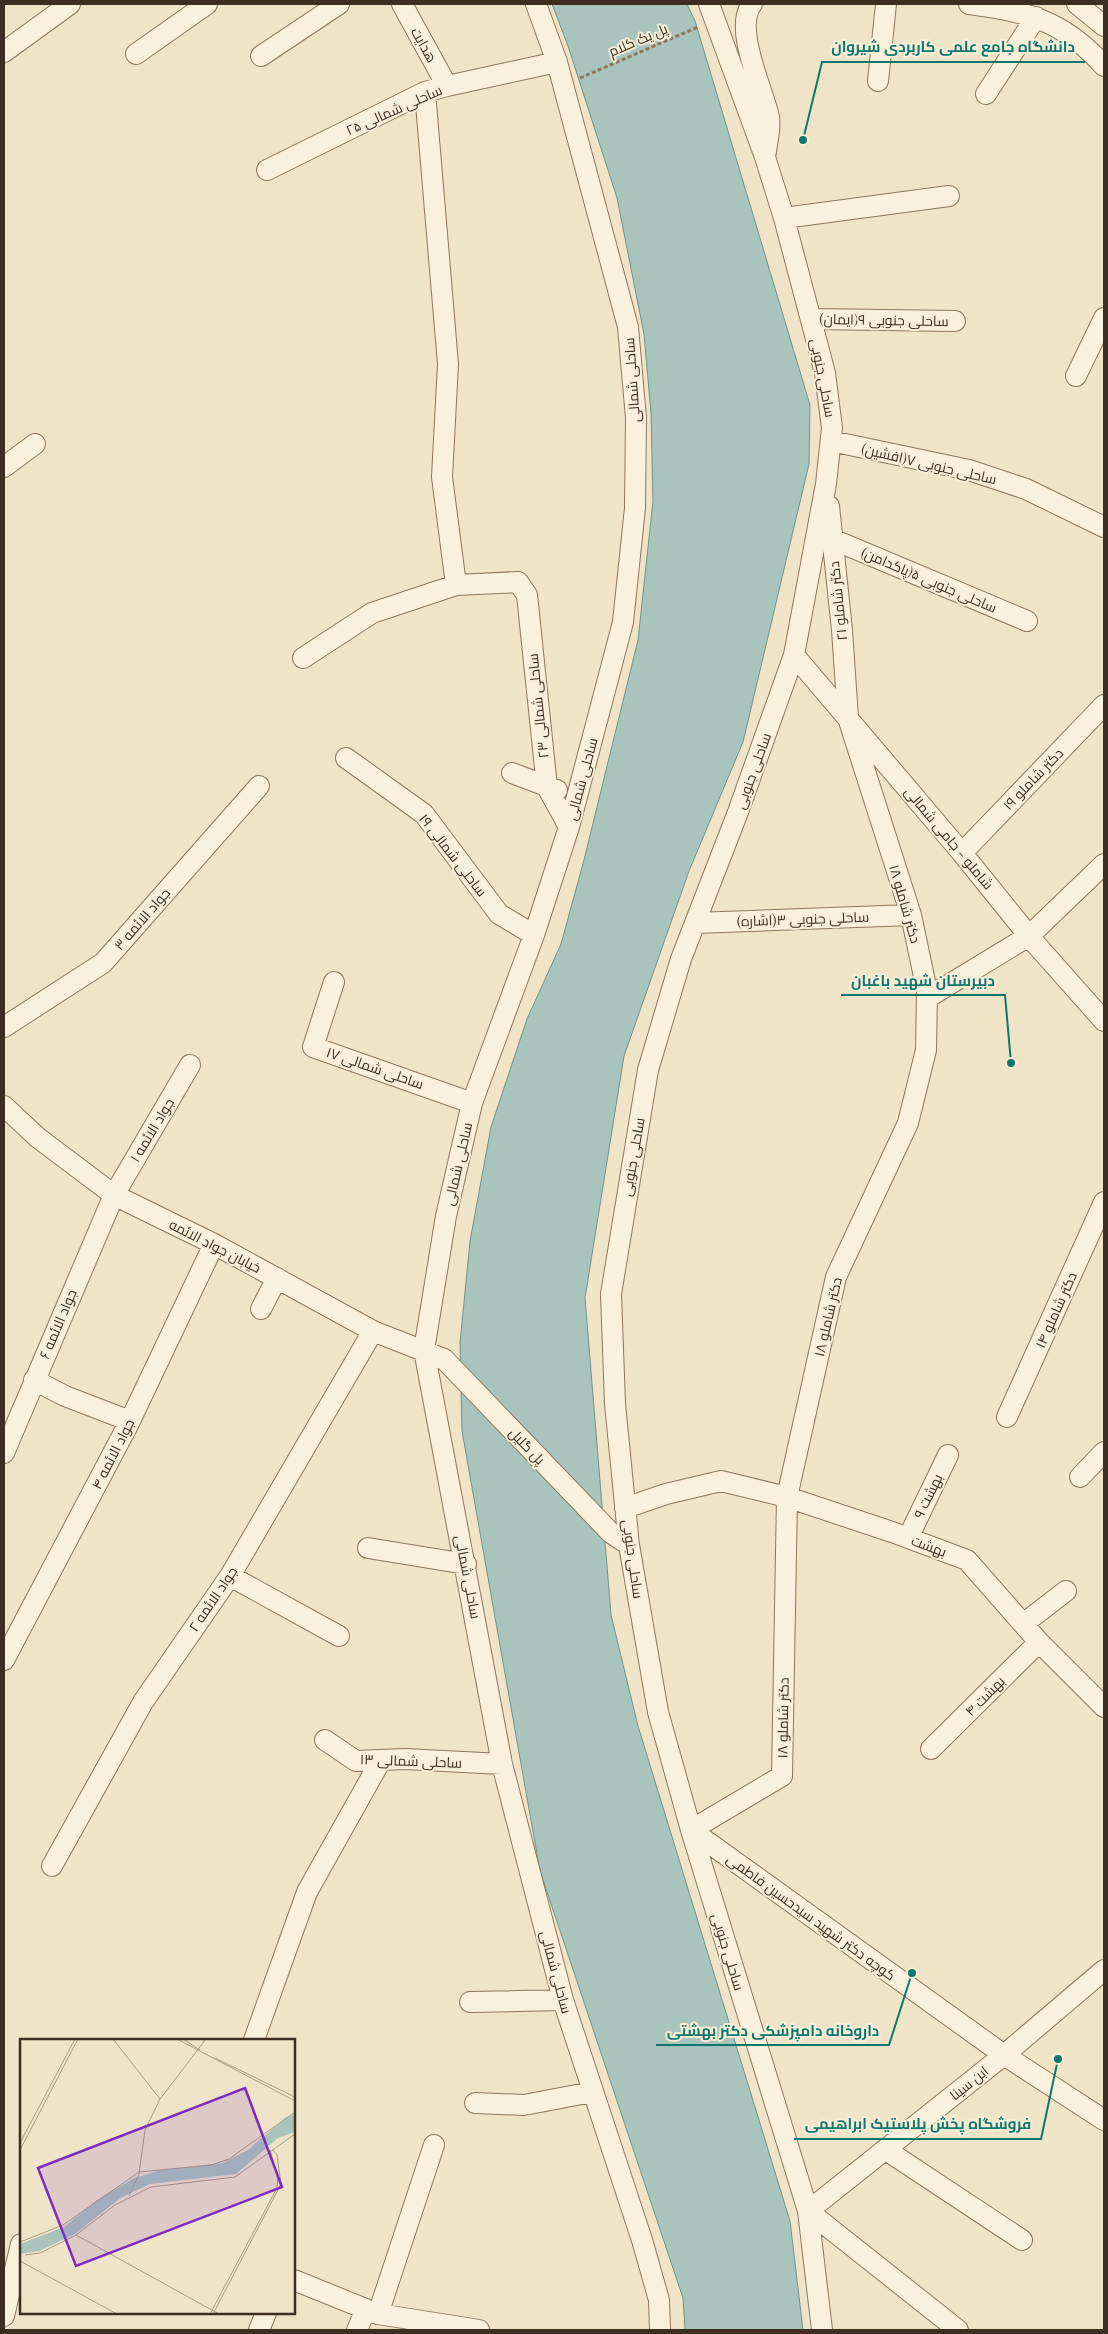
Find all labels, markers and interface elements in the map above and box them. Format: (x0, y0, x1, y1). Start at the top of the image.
street label: پل یک کلام (605, 18, 671, 61)
street label: هدایت (407, 24, 442, 66)
callout: دانشگاه جامع علمی کاربردی شیروان (822, 32, 1085, 62)
text: دانشگاه جامع علمی کاربردی شیروان (831, 36, 1075, 57)
street label: ساحلی شمالی ۲۵ (343, 80, 445, 139)
street label: ساحلی جنوبی ۹(ایمان) (819, 309, 949, 330)
street label: ساحلی شمالی (619, 337, 644, 423)
street label: ساحلی جنوبی (807, 337, 840, 419)
street label: ساحلی جنوبی ۷(افشین) (860, 439, 999, 488)
street label: ساحلی جنوبی ۵(پاکدامن) (858, 542, 1000, 618)
street label: دکتر شاملو ۲۱ (824, 560, 851, 642)
street label: ساحلی شمالی ۲۳ (523, 653, 552, 759)
street label: ساحلی جنوبی (730, 730, 775, 812)
street label: ساحلی شمالی (561, 735, 602, 822)
street label: دکتر شاملو ۱۹ (998, 743, 1067, 814)
street label: شاملو - جامی شمالی (901, 782, 998, 893)
street label: ساحلی شمالی ۱۹ (415, 809, 492, 900)
street label: دکتر شاملو ۱۸ (885, 862, 926, 945)
street label: جواد الائمه ۳ (109, 883, 174, 954)
street label: ساحلی جنوبی ۳(اشاره) (737, 907, 869, 930)
callout: دبیرستان شهید باغبان (841, 965, 1005, 995)
text: دبیرستان شهید باغبان (851, 970, 995, 990)
street label: ساحلی شمالی ۱۷ (324, 1042, 426, 1093)
street label: جواد الائمه ۱ (125, 1094, 178, 1165)
street label: ساحلی جنوبی (616, 1116, 649, 1198)
street label: ساحلی شمالی (439, 1120, 476, 1207)
street label: خیابان جواد الائمه (166, 1214, 264, 1277)
street label: دکتر شاملو ۱۴ (1030, 1269, 1081, 1351)
street label: دکتر شاملو ۱۸ (809, 1275, 846, 1358)
street label: جواد الائمه ۶ (34, 1286, 81, 1362)
street label: جواد الائمه ۴ (87, 1415, 138, 1492)
street label: پل گلیل (504, 1423, 550, 1469)
street label: بهشت ۹ (909, 1470, 946, 1521)
street label: ساحلی جنوبی (619, 1518, 648, 1600)
street label: بهشت (909, 1530, 950, 1561)
street label: ساحلی شمالی (451, 1533, 486, 1620)
street label: جواد الائمه ۲ (184, 1562, 241, 1635)
street label: بهشت ۴ (961, 1672, 1009, 1720)
street label: دکتر شاملو ۱۸ (772, 1677, 793, 1759)
street label: ساحلی شمالی ۱۳ (360, 1749, 462, 1772)
street label: کوچه دکتر شهید سیدحسین فاطمی (722, 1849, 900, 1985)
street label: ساحلی جنوبی (708, 1911, 749, 1993)
street label: ساحلی شمالی (536, 1928, 577, 2015)
callout: داروخانه دامپزشکی دکتر بهشتی (656, 2015, 889, 2045)
text: داروخانه دامپزشکی دکتر بهشتی (667, 2020, 879, 2042)
inset map (20, 2039, 295, 2314)
street label: ابن سینا (945, 2061, 992, 2104)
callout: فروشگاه پخش پلاستیک ابراهیمی (794, 2109, 1041, 2139)
text: فروشگاه پخش پلاستیک ابراهیمی (805, 2113, 1031, 2135)

